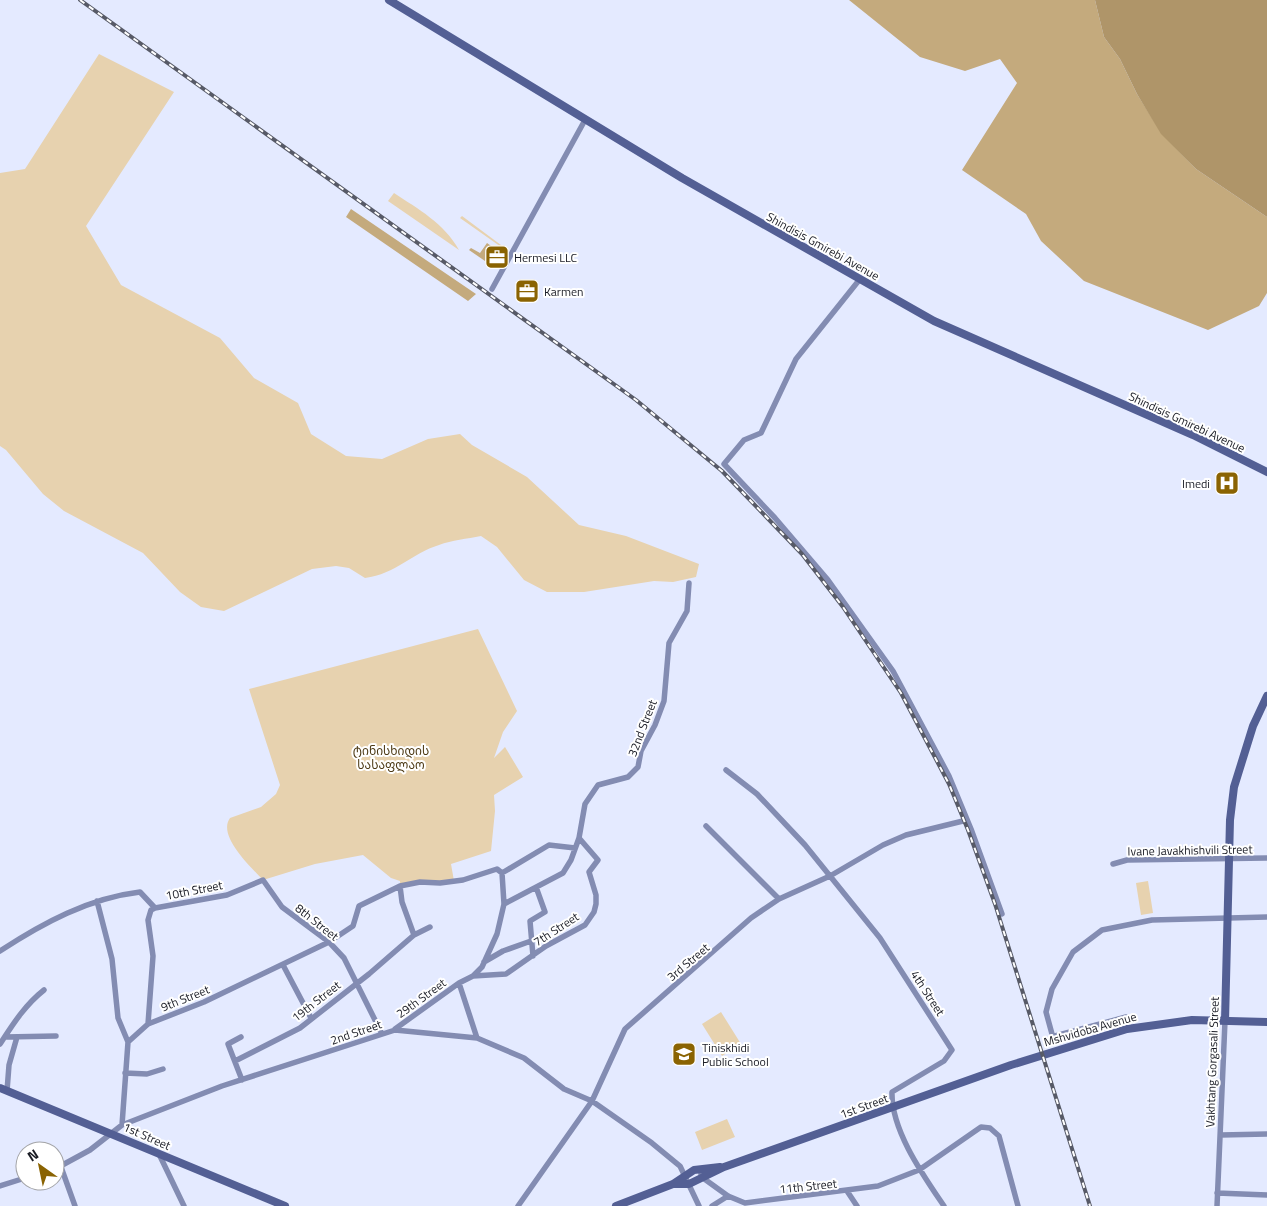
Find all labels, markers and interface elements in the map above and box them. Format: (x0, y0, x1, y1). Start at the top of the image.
street label: Shindisis Gmirebi Avenue (763, 207, 883, 285)
office icon: Hermesi LLC (484, 244, 510, 270)
place label: Hermesi LLC (514, 248, 577, 267)
office icon: Karmen (514, 278, 540, 304)
place label: Karmen (544, 282, 584, 301)
street label: Shindisis Gmirebi Avenue (1126, 387, 1248, 457)
hospital icon: Imedi (1214, 470, 1240, 496)
place label: Imedi (1182, 474, 1210, 493)
street label: 32nd Street (622, 696, 662, 759)
park label: ტინისხიდის სასაფლაო (353, 741, 429, 774)
street label: Ivane Javakhishvili Street (1127, 839, 1253, 861)
street label: 10th Street (164, 875, 225, 905)
street label: 8th Street (291, 899, 344, 946)
street label: 7th Street (529, 907, 583, 951)
street label: 3rd Street (662, 938, 714, 986)
street label: 4th Street (906, 966, 950, 1020)
street label: 29th Street (392, 973, 451, 1023)
street label: 19th Street (287, 975, 345, 1026)
street label: 9th Street (158, 979, 213, 1016)
street label: Vakhtang Gorgasali Street (1200, 996, 1224, 1128)
street label: Mshvidoba Avenue (1041, 1007, 1139, 1051)
street label: 2nd Street (328, 1014, 385, 1050)
place label: Tiniskhidi Public School (702, 1038, 769, 1071)
school or university icon: Tiniskhidi Public School (671, 1041, 697, 1067)
street label: 1st Street (837, 1088, 892, 1123)
street label: 1st Street (120, 1117, 174, 1155)
north arrow (15, 1141, 65, 1191)
text: N (23, 1143, 42, 1166)
street label: 11th Street (778, 1173, 838, 1198)

